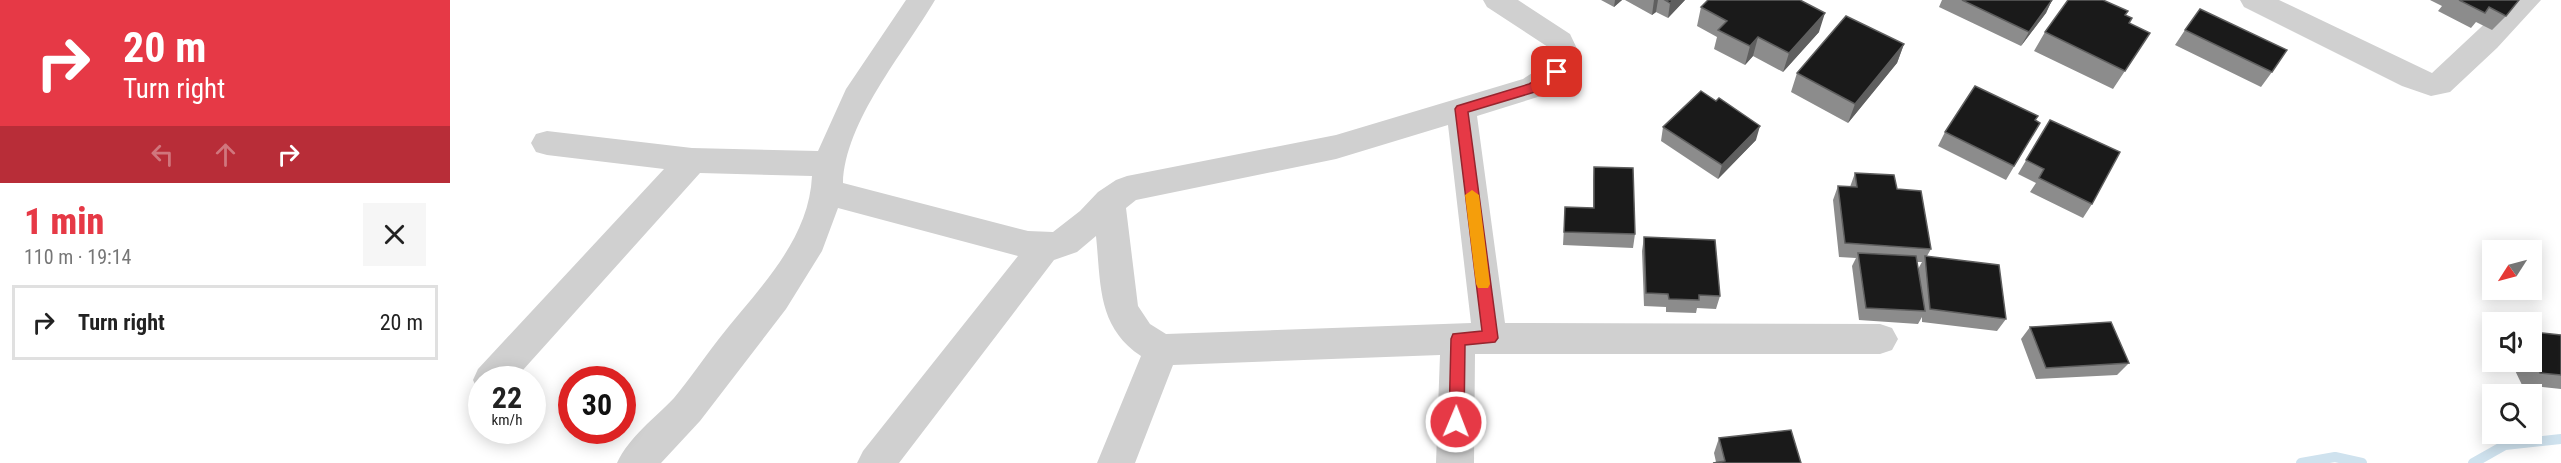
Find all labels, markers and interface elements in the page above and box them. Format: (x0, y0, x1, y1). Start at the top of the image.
text: 20 m (123, 23, 206, 72)
icon: right (24, 24, 102, 102)
pin (1531, 46, 1582, 97)
icon: arrive (1540, 55, 1573, 88)
text: Turn right (123, 73, 225, 105)
icon: left (146, 138, 179, 171)
icon: ahead (209, 138, 242, 171)
icon: right (272, 138, 305, 171)
text: 1 min (24, 201, 104, 243)
button: close (363, 203, 426, 266)
north arrow (2482, 240, 2542, 300)
map controls (2482, 240, 2542, 444)
text: 110 m · 19:14 (24, 245, 131, 269)
icon: right (27, 306, 60, 339)
text: Turn right (78, 310, 165, 335)
text: 20 m (380, 310, 423, 335)
button: sound (2482, 312, 2542, 372)
speed limit sign: 30 (558, 366, 636, 444)
text: 22 (492, 380, 522, 415)
button: search (2482, 384, 2542, 444)
position arrow (1424, 390, 1488, 454)
text: km/h (492, 411, 522, 429)

